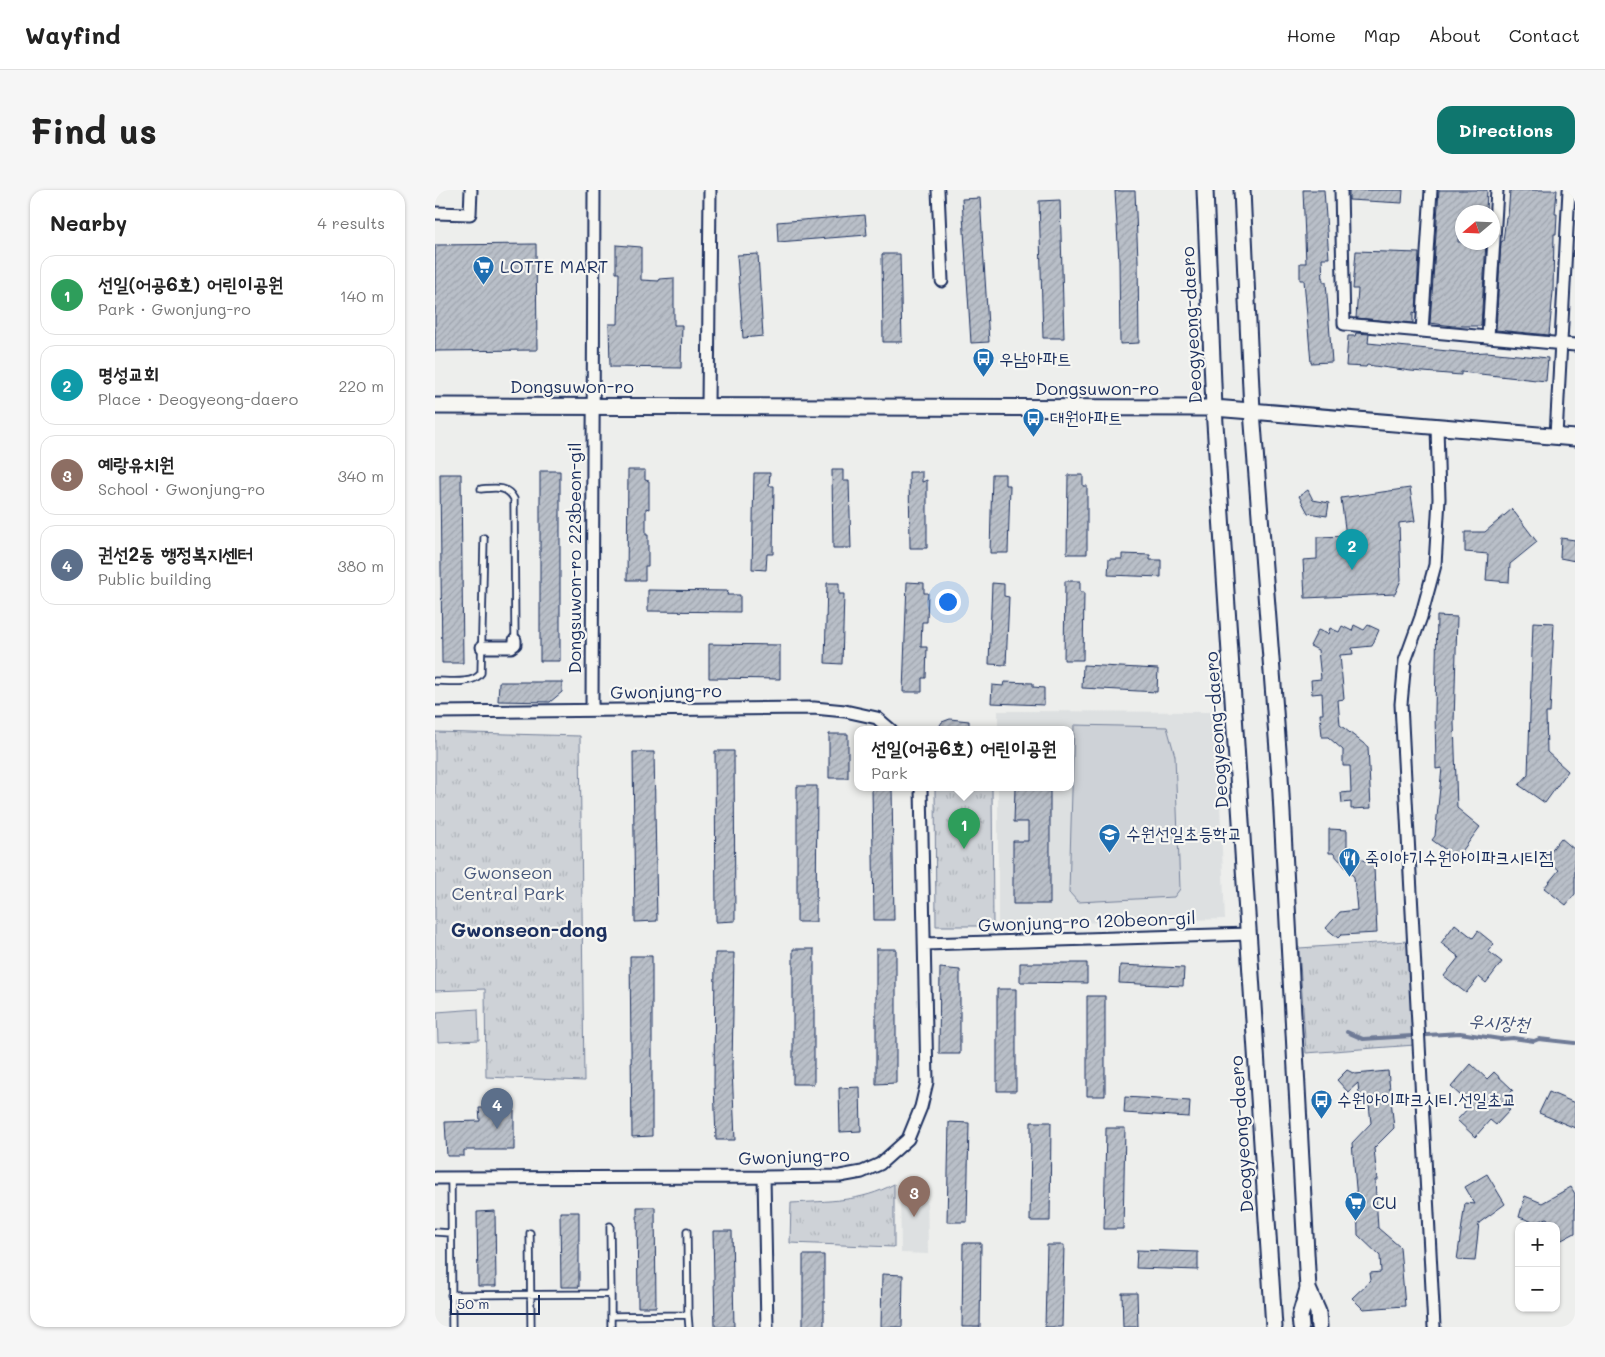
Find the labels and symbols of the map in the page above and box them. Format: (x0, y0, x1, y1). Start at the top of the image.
north arrow (1455, 205, 1500, 250)
street label: Deogyeong-daero (1175, 246, 1207, 404)
place label: LOTTE MART (500, 254, 608, 278)
supermarket icon: LOTTE MART (472, 255, 496, 286)
place label: 우남아파트 (999, 346, 1071, 370)
bus stop icon: 우남아파트 (971, 347, 995, 378)
street label: Dongsuwon-ro (510, 374, 634, 398)
street label: Dongsuwon-ro (1035, 376, 1159, 400)
place label: 대원아파트 (1050, 405, 1122, 429)
bus stop icon: 대원아파트 (1022, 406, 1046, 437)
street label: Dongsuwon-ro 223beon-gil (562, 442, 586, 674)
pin: 2 (1336, 529, 1368, 570)
your location (935, 589, 961, 615)
street label: Deogyeong-daero (1199, 650, 1233, 809)
street label: Gwonjung-ro (610, 678, 722, 704)
pin: 1 (948, 808, 980, 849)
place label: 수원선일초등학교 (1126, 821, 1242, 845)
school or university icon: 수원선일초등학교 (1098, 822, 1122, 853)
place label: 죽이야기수원아이파크시티점 (1365, 845, 1554, 869)
restaurant icon: 죽이야기수원아이파크시티점 (1337, 846, 1361, 877)
park label: Gwonseon Central Park (451, 860, 565, 905)
street label: Gwonjung-ro 120beon-gil (978, 905, 1196, 937)
district label: Gwonseon-dong (451, 916, 607, 942)
water label: 우시장천 (1468, 1007, 1532, 1036)
street label: Deogyeong-daero (1224, 1054, 1258, 1213)
place label: 수원아이파크시티.선일초교 (1337, 1087, 1516, 1111)
pin: 4 (481, 1088, 513, 1129)
bus stop icon: 수원아이파크시티.선일초교 (1309, 1088, 1333, 1119)
street label: Gwonjung-ro (738, 1142, 850, 1170)
pin: 3 (898, 1176, 930, 1217)
place label: CU (1372, 1190, 1397, 1214)
supermarket icon: CU (1344, 1191, 1368, 1222)
scale bar (450, 1292, 540, 1315)

